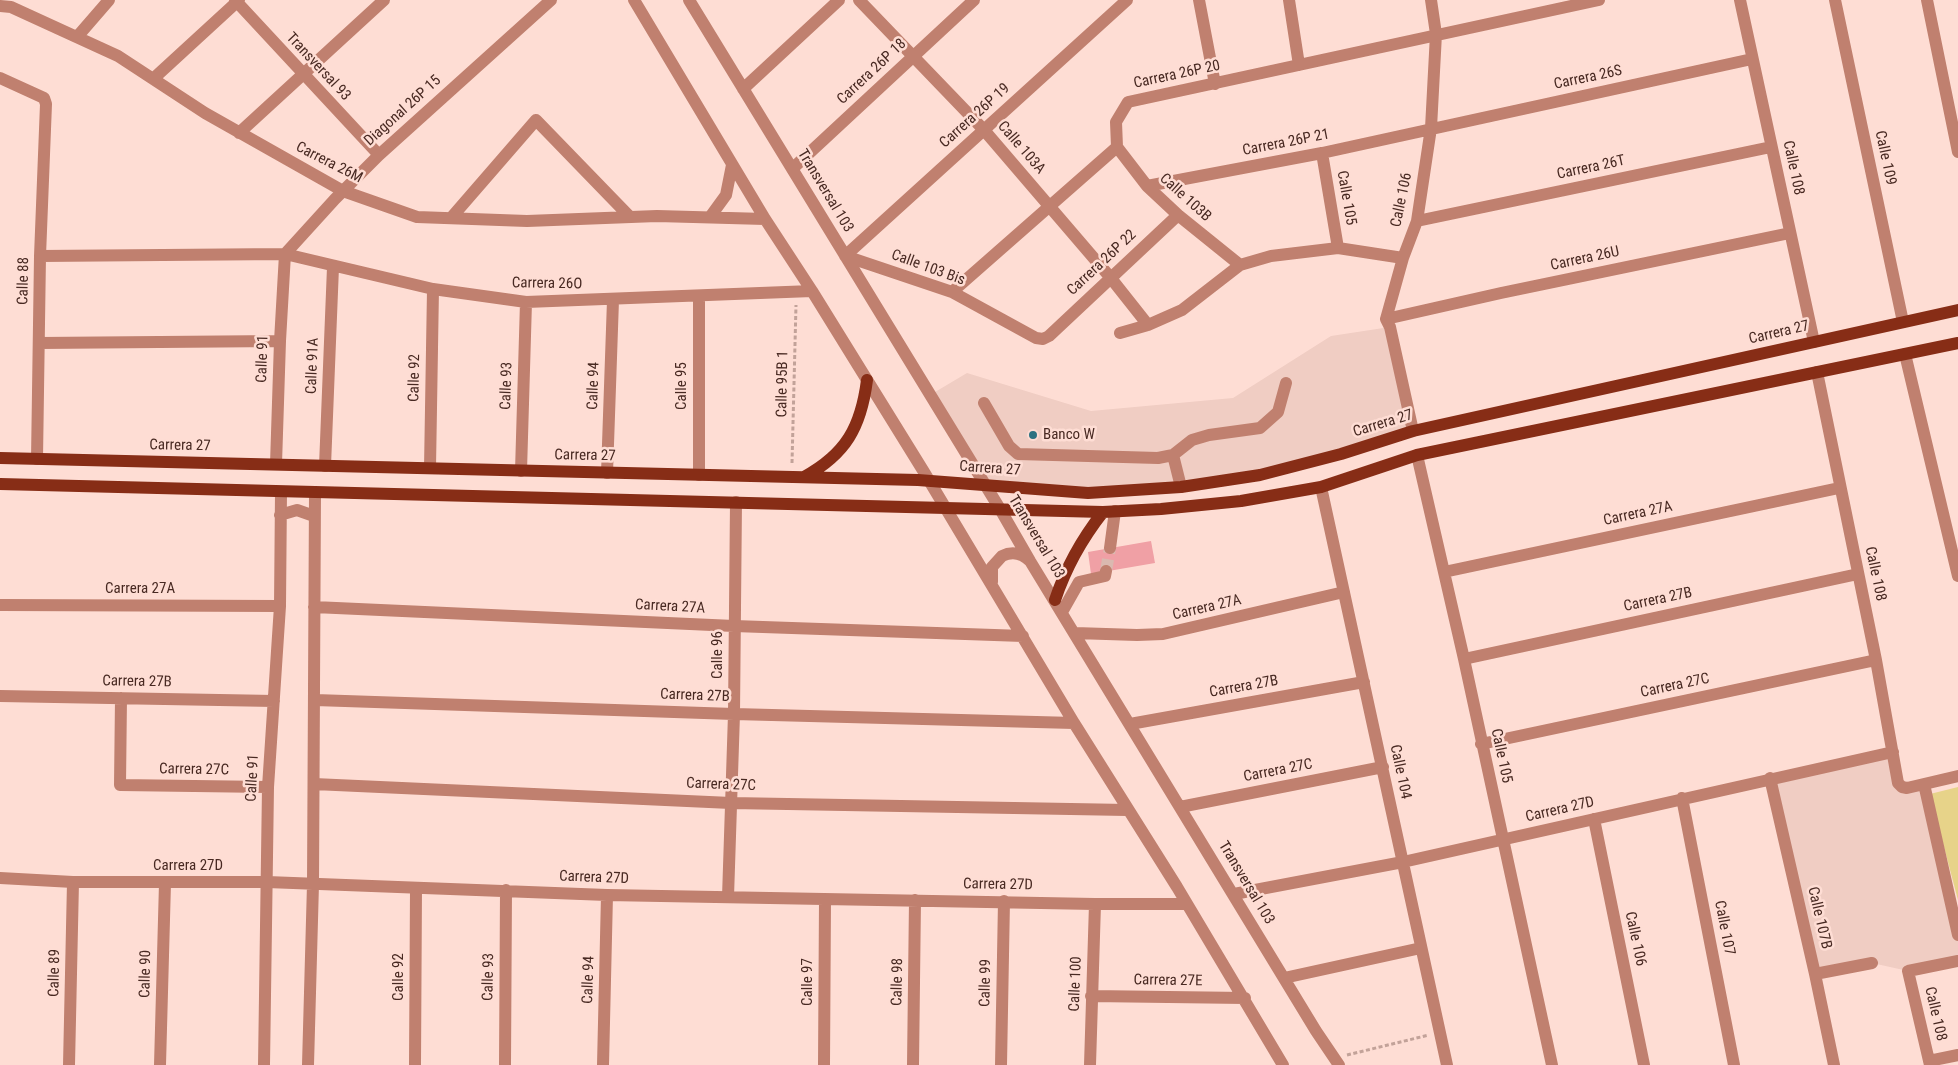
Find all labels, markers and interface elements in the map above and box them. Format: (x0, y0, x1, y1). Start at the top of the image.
street label: Transversal 93 (282, 29, 354, 105)
street label: Carrera 26P 18 (834, 35, 910, 109)
street label: Carrera 26P 20 (1132, 57, 1222, 93)
street label: Carrera 26S (1552, 62, 1624, 94)
street label: Diagonal 26P 15 (361, 72, 445, 150)
street label: Carrera 26P 19 (936, 80, 1014, 152)
street label: Calle 103A (993, 118, 1049, 178)
street label: Carrera 26P 21 (1241, 126, 1331, 160)
street label: Calle 109 (1870, 129, 1900, 187)
street label: Carrera 26M (292, 138, 366, 188)
street label: Calle 108 (1778, 139, 1808, 197)
street label: Transversal 103 (793, 146, 857, 236)
street label: Carrera 26T (1555, 152, 1627, 184)
street label: Calle 105 (1332, 169, 1360, 227)
street label: Calle 103B (1155, 170, 1215, 226)
street label: Calle 106 (1387, 171, 1417, 229)
street label: Carrera 26P 22 (1064, 226, 1140, 300)
street label: Carrera 26U (1549, 243, 1621, 275)
street label: Calle 103 Bis (889, 246, 967, 290)
street label: Calle 88 (15, 257, 33, 305)
street label: Carrera 26O (512, 274, 582, 294)
street label: Carrera 27 (1747, 317, 1811, 349)
street label: Calle 91 (253, 335, 273, 383)
street label: Calle 91A (303, 337, 323, 395)
street label: Calle 95B 1 (773, 350, 793, 418)
street label: Calle 92 (406, 354, 424, 402)
street label: Calle 93 (497, 362, 517, 410)
street label: Calle 94 (584, 362, 604, 410)
street label: Calle 95 (673, 362, 691, 410)
street label: Carrera 27 (1351, 406, 1415, 442)
place label: Banco W (1043, 426, 1095, 444)
marker: Banco W (1027, 429, 1039, 441)
street label: Carrera 27 (149, 436, 211, 456)
street label: Carrera 27 (554, 446, 616, 466)
street label: Carrera 27 (959, 458, 1021, 480)
street label: Transversal 103 (1004, 492, 1068, 582)
street label: Carrera 27A (1602, 498, 1674, 530)
street label: Calle 108 (1860, 545, 1890, 603)
street label: Carrera 27A (105, 580, 175, 598)
street label: Carrera 27B (1622, 584, 1694, 616)
street label: Carrera 27A (1171, 591, 1243, 625)
street label: Carrera 27A (635, 596, 705, 618)
street label: Calle 96 (709, 631, 727, 679)
street label: Carrera 27C (1639, 670, 1711, 702)
street label: Carrera 27B (102, 672, 172, 692)
street label: Carrera 27B (1208, 672, 1280, 702)
street label: Carrera 27B (660, 686, 730, 706)
street label: Calle 105 (1486, 727, 1516, 785)
street label: Calle 104 (1385, 743, 1415, 801)
street label: Calle 91 (243, 754, 263, 802)
street label: Carrera 27C (1242, 755, 1314, 787)
street label: Carrera 27C (159, 760, 229, 780)
street label: Carrera 27C (686, 775, 756, 795)
street label: Carrera 27D (1524, 793, 1596, 827)
street label: Transversal 103 (1214, 838, 1278, 928)
street label: Carrera 27D (153, 857, 223, 875)
street label: Carrera 27D (559, 868, 629, 888)
street label: Carrera 27D (963, 875, 1033, 895)
street label: Calle 107B (1803, 885, 1835, 951)
street label: Calle 107 (1710, 899, 1738, 957)
street label: Calle 106 (1620, 910, 1650, 968)
street label: Calle 89 (46, 949, 64, 997)
street label: Calle 90 (137, 950, 155, 998)
street label: Calle 92 (390, 953, 408, 1001)
street label: Calle 93 (480, 953, 498, 1001)
street label: Calle 94 (579, 956, 599, 1004)
street label: Calle 100 (1066, 956, 1086, 1012)
street label: Calle 97 (799, 958, 817, 1006)
street label: Calle 98 (889, 958, 907, 1006)
street label: Calle 99 (977, 959, 995, 1007)
street label: Carrera 27E (1133, 971, 1203, 991)
street label: Calle 108 (1920, 985, 1950, 1043)

